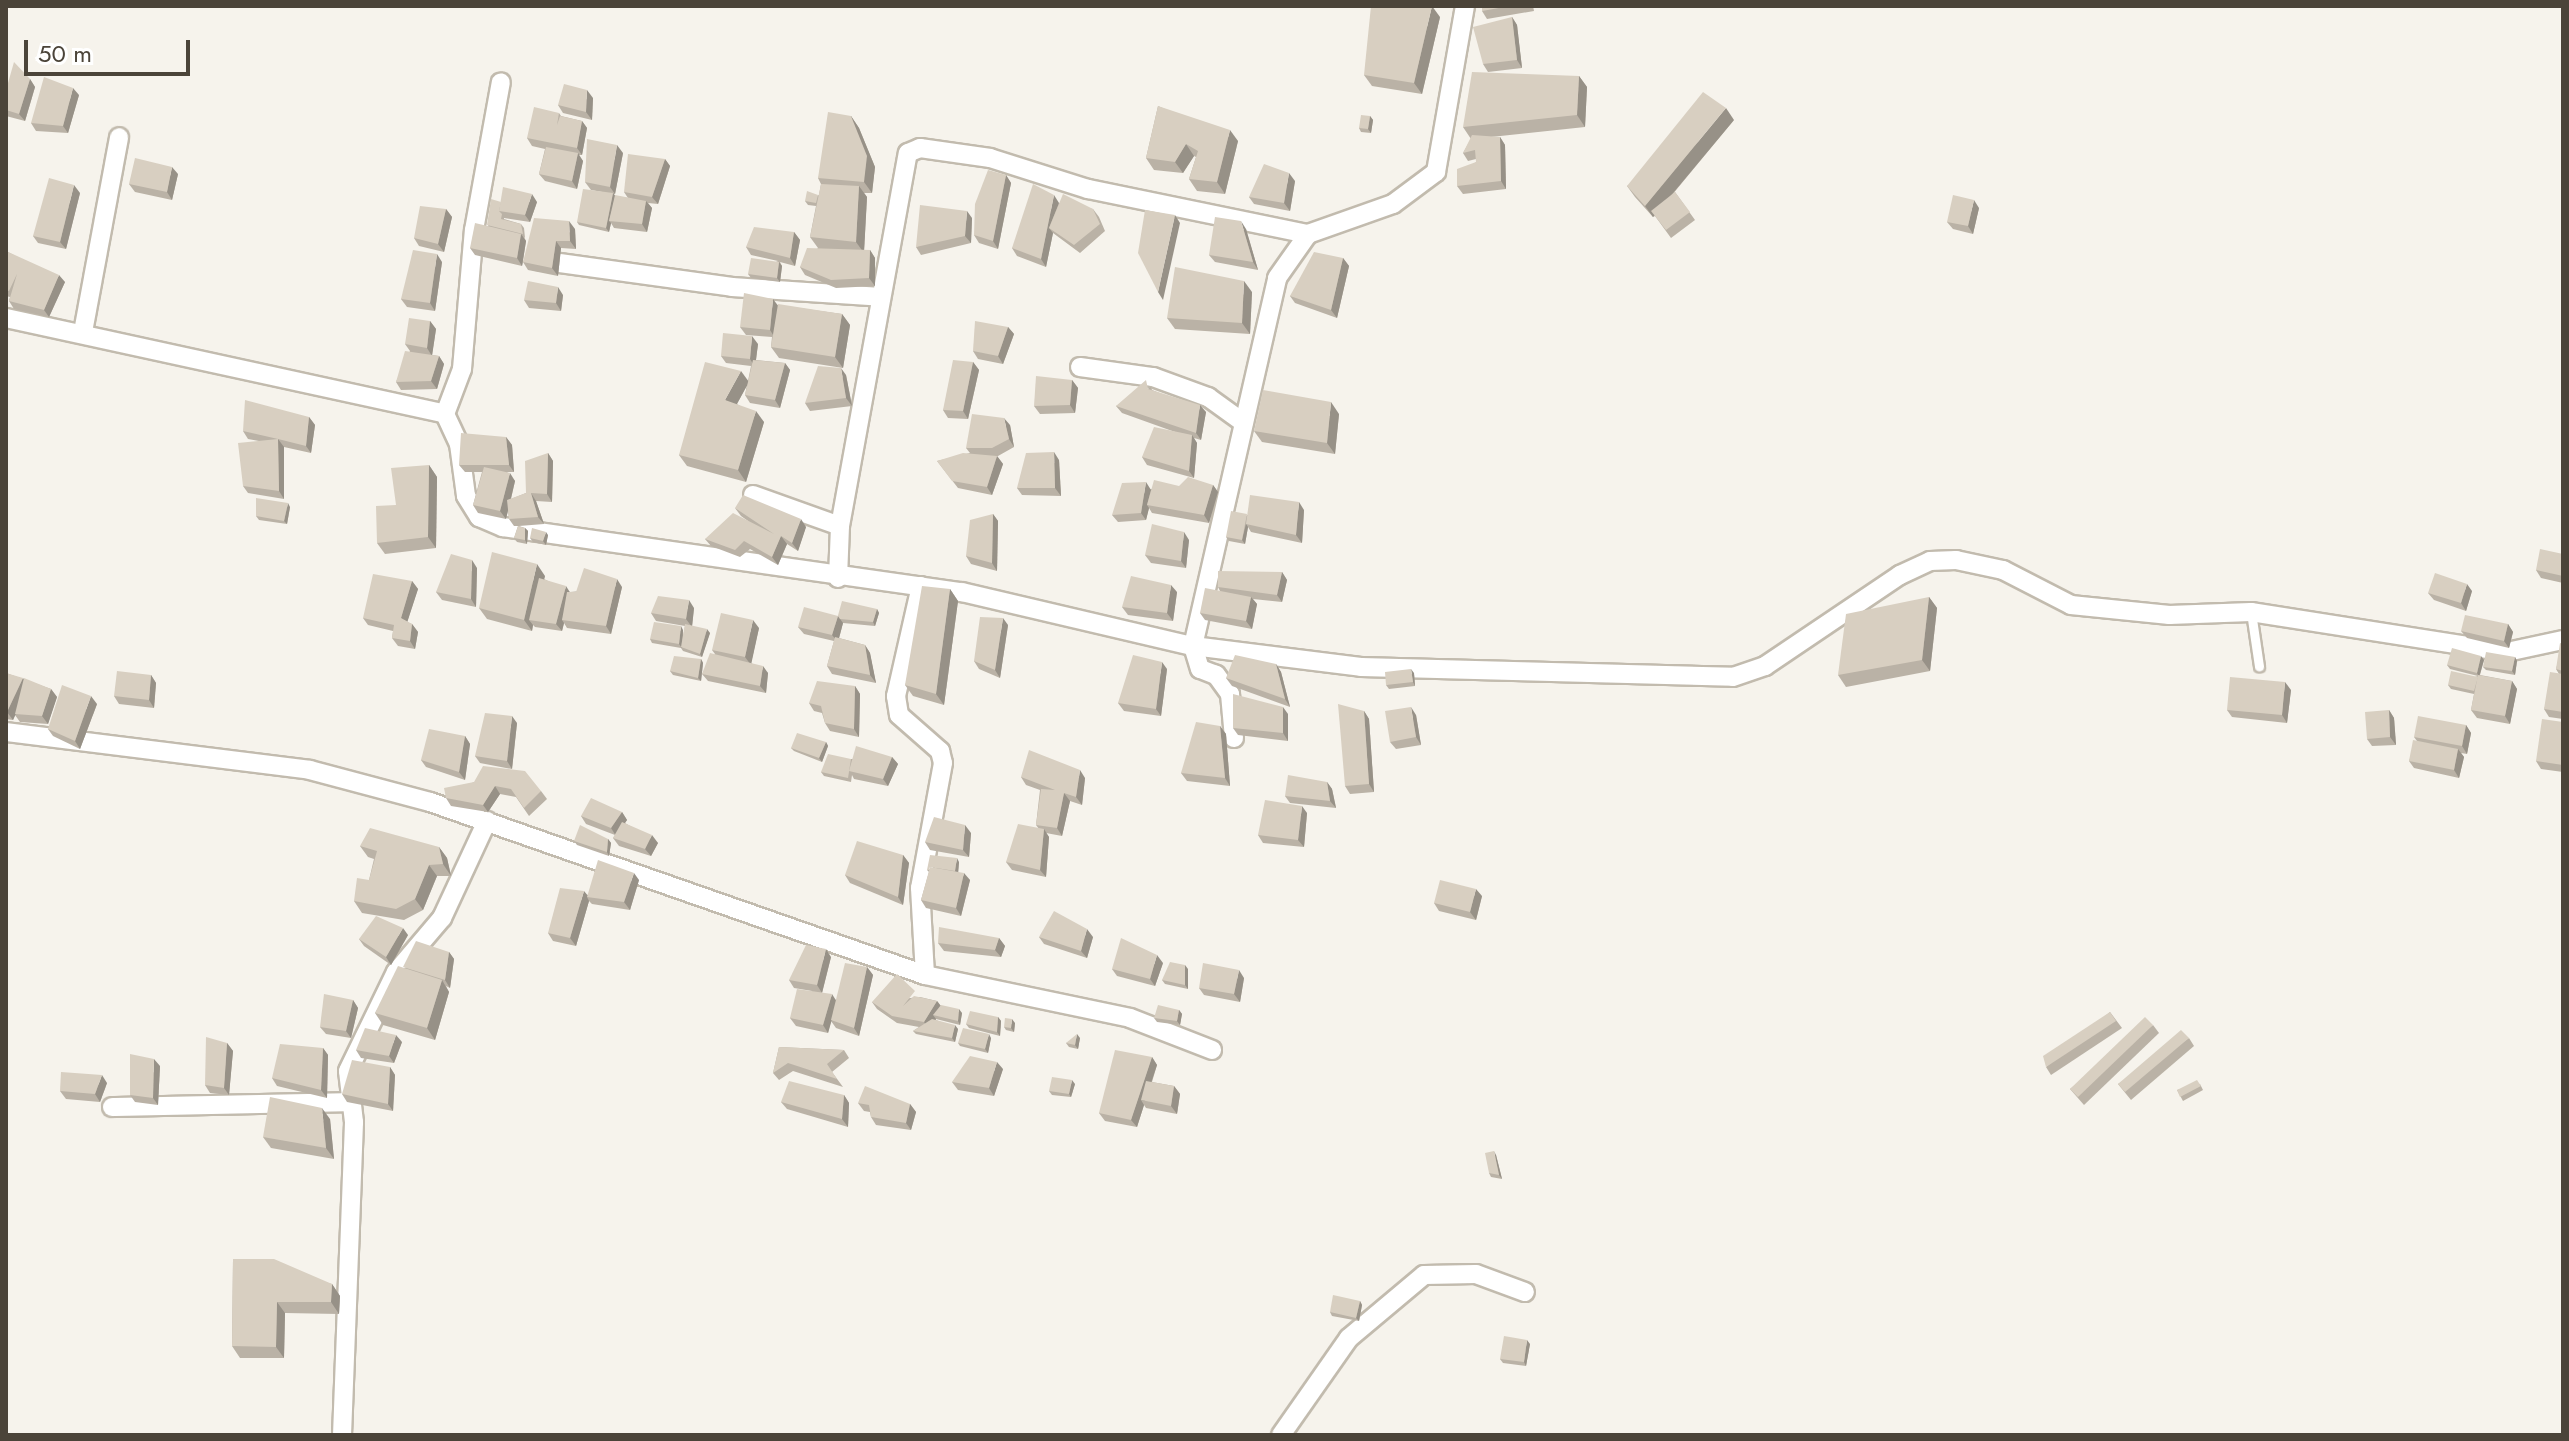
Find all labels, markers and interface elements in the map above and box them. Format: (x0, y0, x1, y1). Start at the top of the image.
scale bar (28, 24, 194, 74)
text: 50 m (38, 36, 92, 71)

